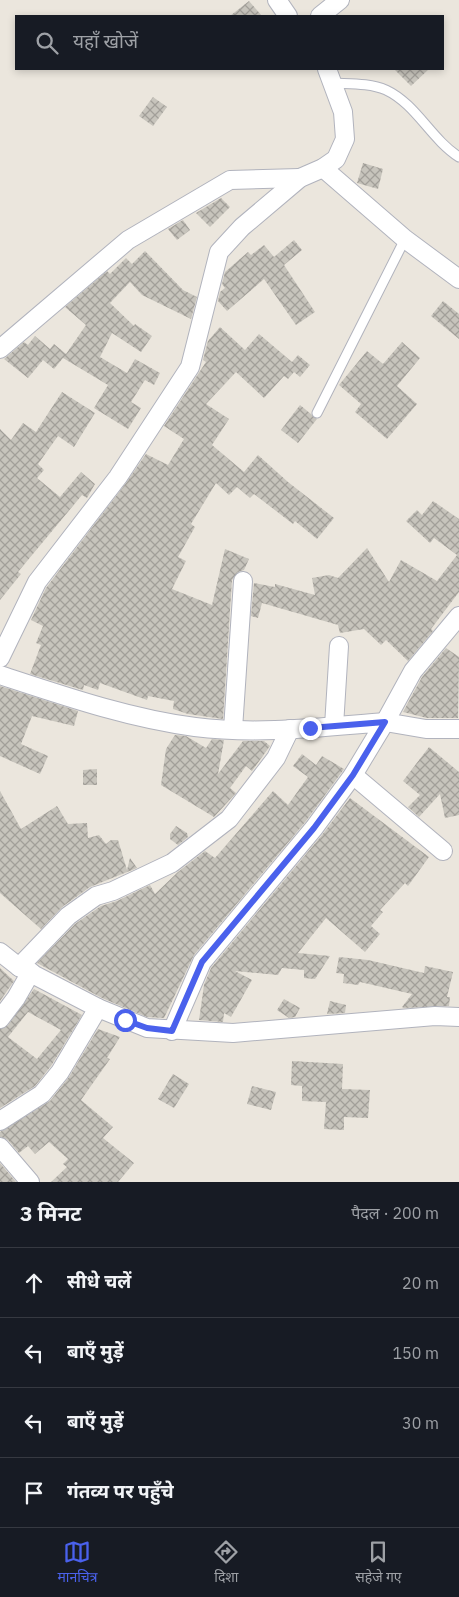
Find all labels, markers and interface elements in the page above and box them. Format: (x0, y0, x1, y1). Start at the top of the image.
search box (15, 15, 444, 70)
icon: search (33, 29, 61, 57)
text: यहाँ खोजें (73, 29, 138, 53)
route end (299, 717, 322, 740)
route start (114, 1009, 137, 1032)
text: 3 मिनट (20, 1199, 82, 1227)
text: पैदल · 200 m (351, 1203, 439, 1223)
icon: ahead (20, 1269, 48, 1297)
text: सीधे चलें (67, 1269, 131, 1293)
text: 20 m (402, 1273, 439, 1293)
icon: left (20, 1339, 48, 1367)
text: बाएँ मुड़ें (67, 1339, 124, 1363)
text: 150 m (392, 1343, 439, 1363)
icon: left (20, 1409, 48, 1437)
text: बाएँ मुड़ें (67, 1409, 124, 1433)
text: 30 m (402, 1413, 439, 1433)
icon: arrive (20, 1479, 48, 1507)
text: गंतव्य पर पहुँचे (67, 1479, 174, 1503)
tab: मानचित्र (57, 1538, 97, 1588)
tab: दिशा (212, 1538, 240, 1588)
tab: सहेजे गए (355, 1538, 402, 1588)

